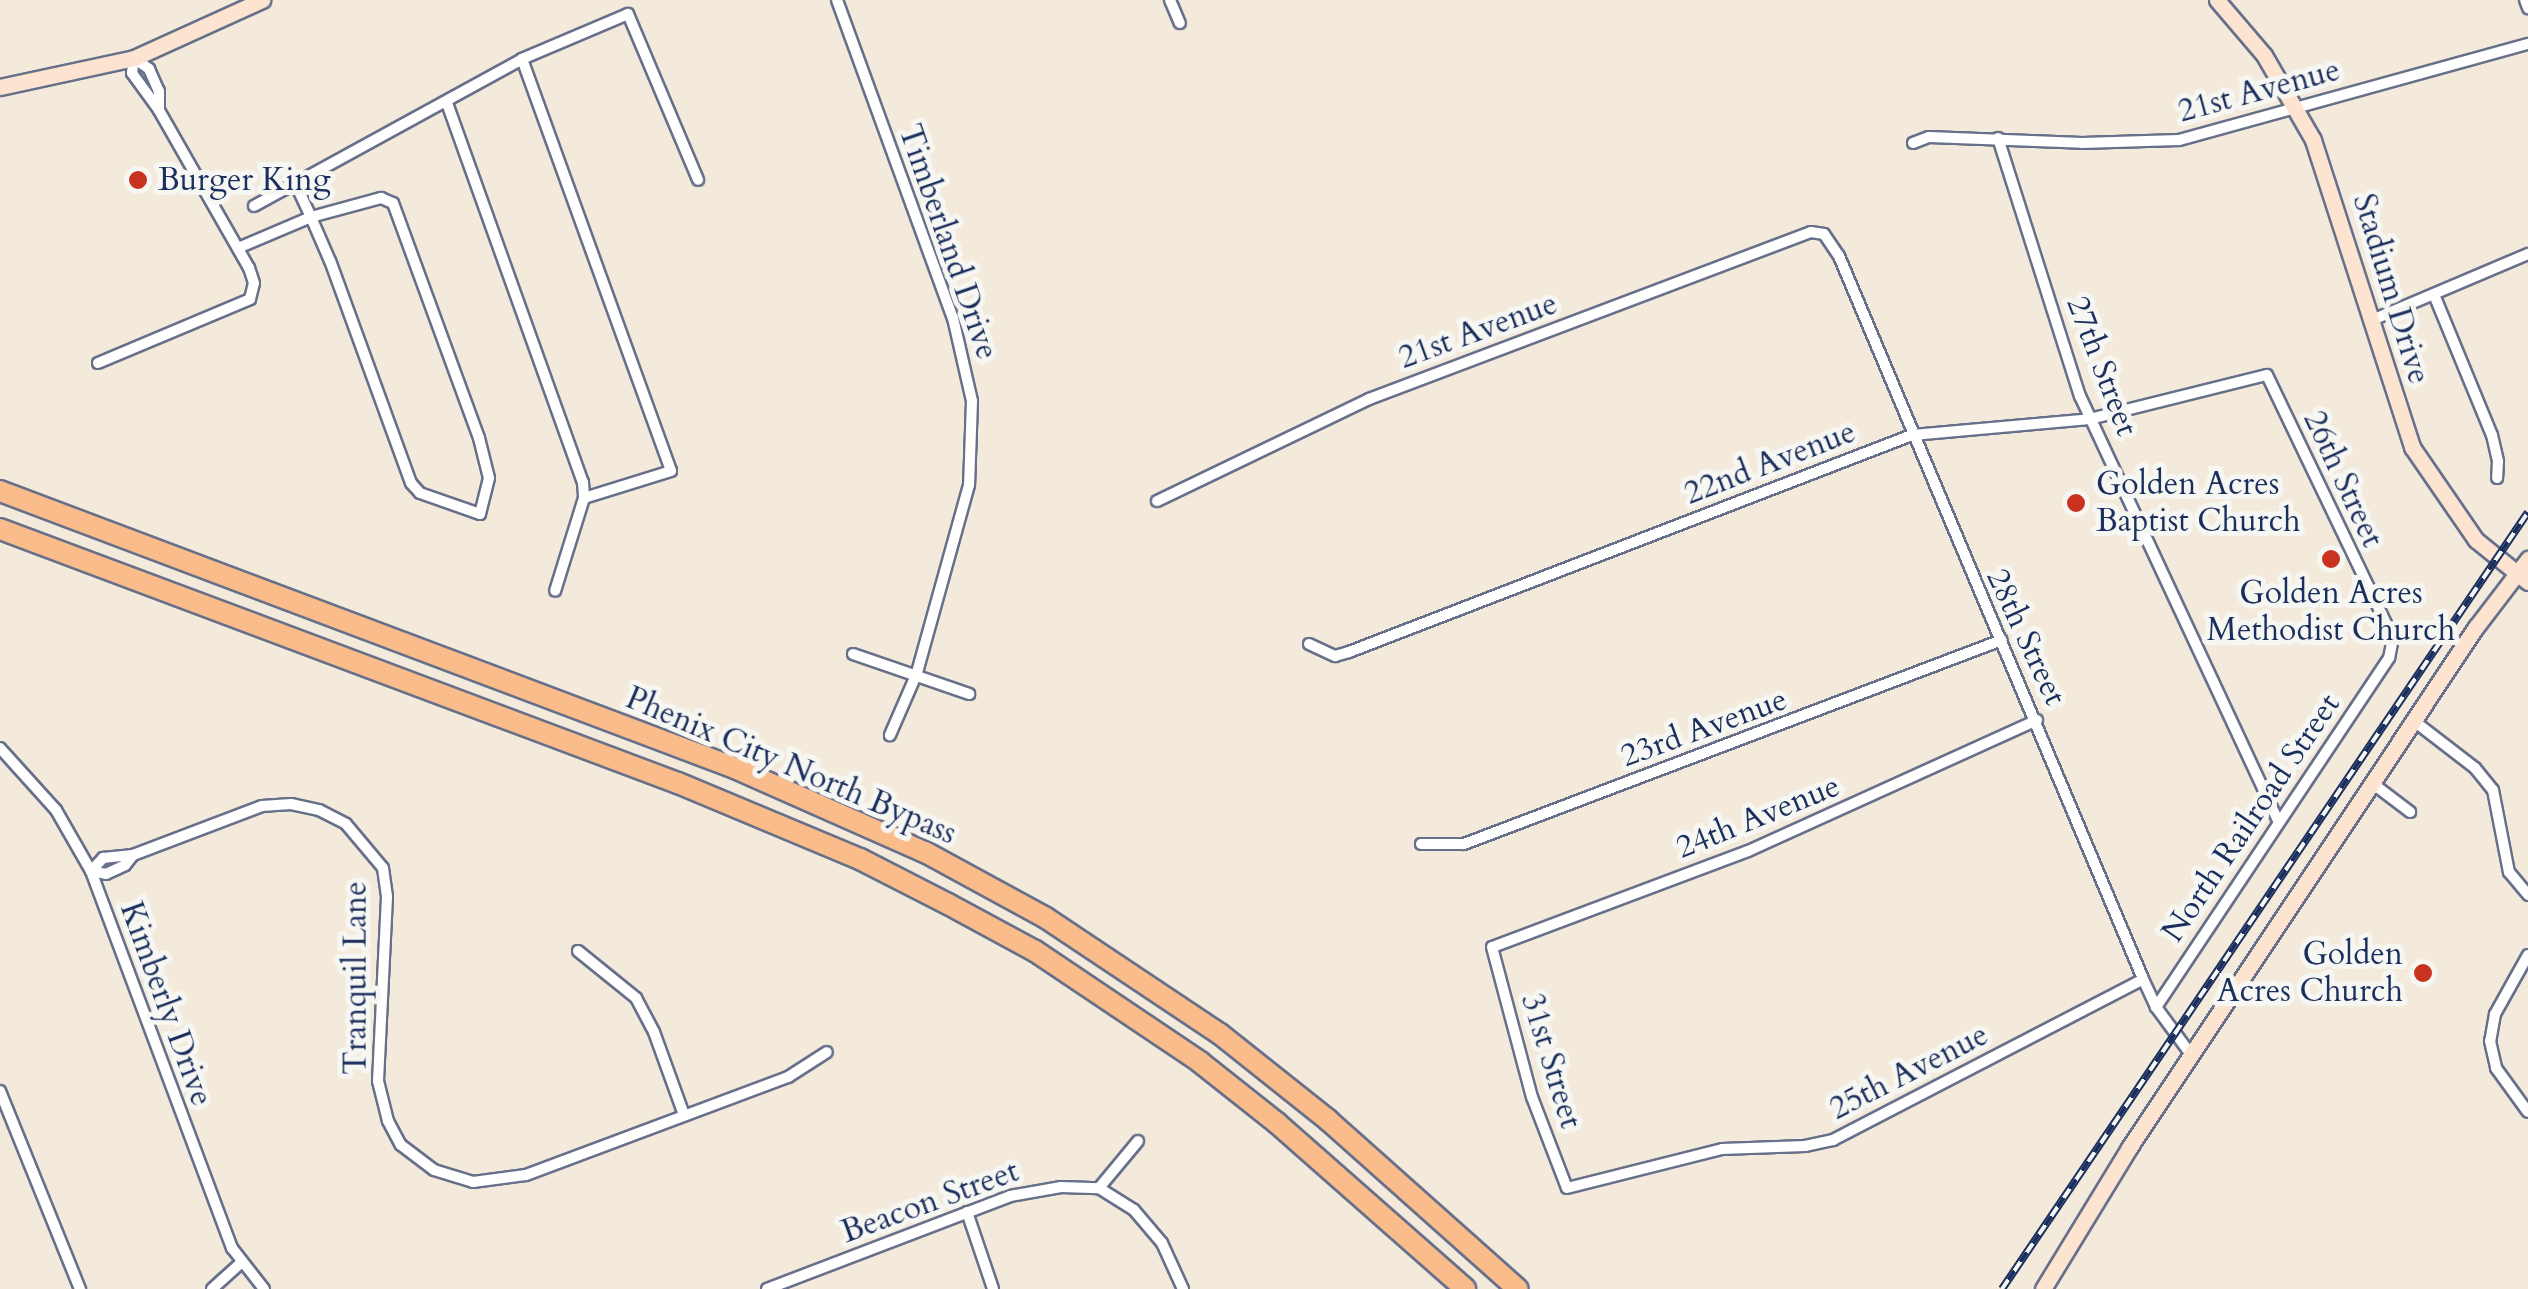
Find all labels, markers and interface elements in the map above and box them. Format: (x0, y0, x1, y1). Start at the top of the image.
street label: 21st Avenue (2174, 51, 2344, 131)
street label: Timberland Drive (890, 119, 1006, 365)
place label: Burger King (158, 161, 331, 199)
marker: Burger King (127, 169, 149, 191)
street label: Stadium Drive (2344, 189, 2438, 389)
street label: 21st Avenue (1393, 285, 1563, 377)
street label: 27th Street (2058, 291, 2146, 441)
street label: 26th Street (2295, 405, 2391, 553)
street label: 22nd Avenue (1679, 413, 1861, 513)
place label: Golden Acres Baptist Church (2096, 466, 2301, 541)
marker: Golden Acres Baptist Church (2065, 492, 2087, 514)
marker: Golden Acres Methodist Church (2320, 548, 2342, 570)
street label: 28th Street (1978, 563, 2074, 711)
place label: Golden Acres Methodist Church (2207, 575, 2455, 650)
street label: Phenix City North Bypass (620, 679, 962, 853)
street label: 23rd Avenue (1616, 680, 1792, 776)
street label: North Railroad Street (2154, 687, 2348, 949)
street label: 24th Avenue (1671, 767, 1845, 867)
street label: Tranquil Lane (337, 881, 375, 1075)
street label: Kimberly Drive (111, 897, 221, 1111)
place label: Golden Acres Church (2217, 936, 2403, 1011)
marker: Golden Acres Church (2412, 962, 2434, 984)
street label: 31st Street (1512, 989, 1590, 1133)
street label: 25th Avenue (1823, 1016, 1995, 1128)
street label: Beacon Street (836, 1152, 1024, 1252)

